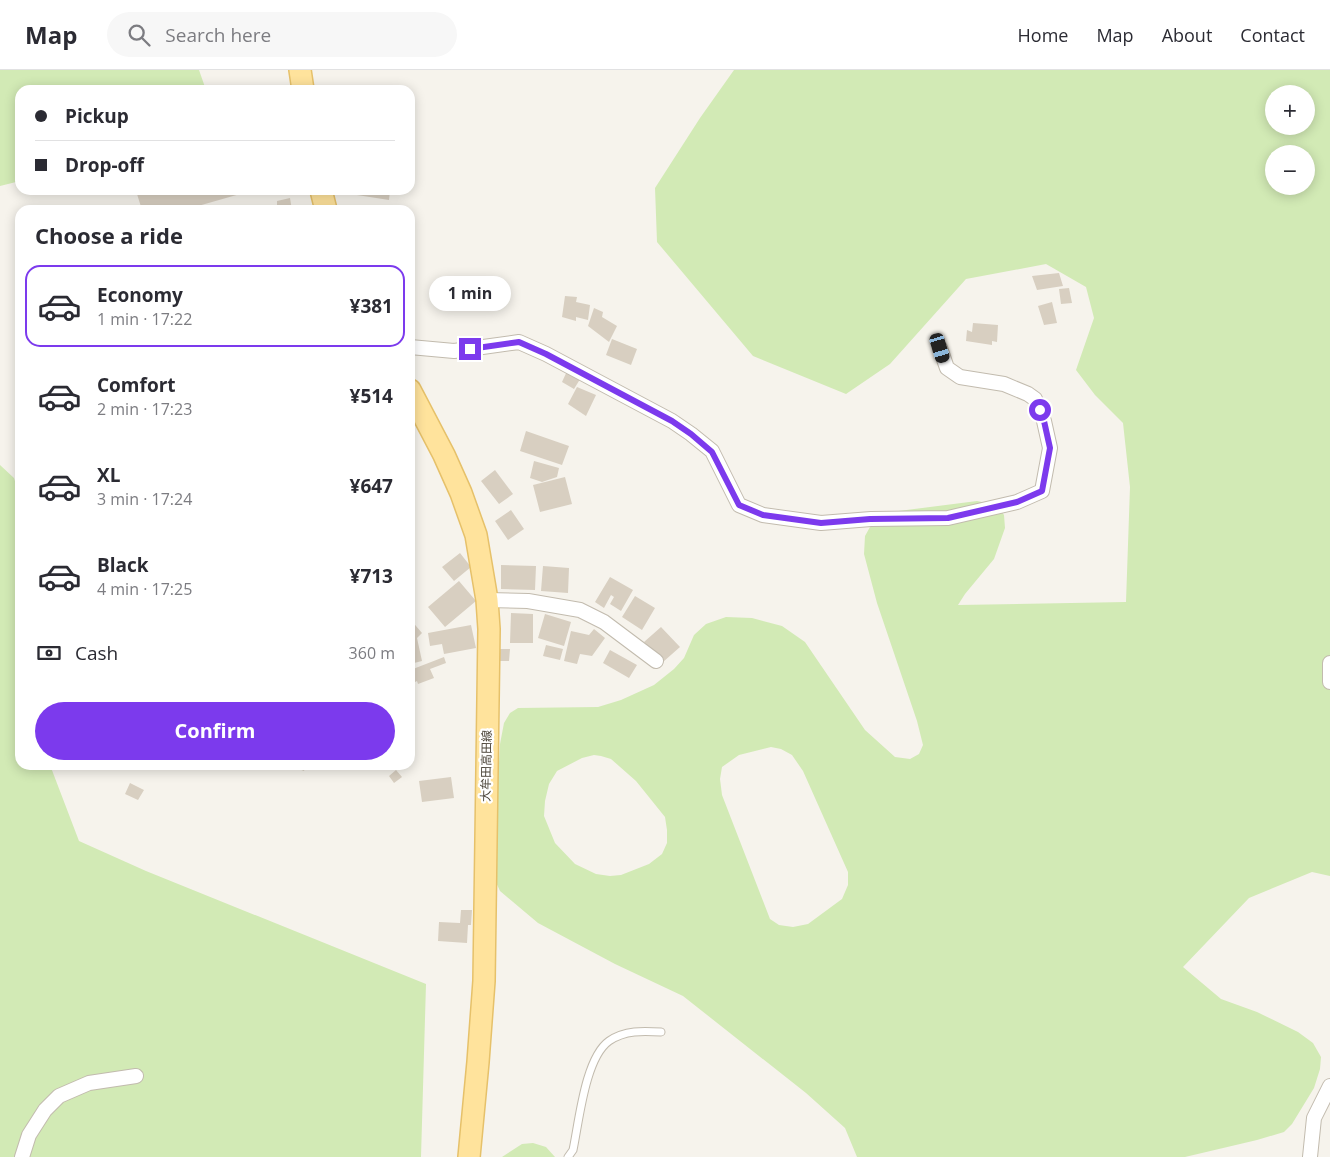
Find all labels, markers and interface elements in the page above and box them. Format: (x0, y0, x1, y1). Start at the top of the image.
search box (107, 12, 457, 57)
text: Map (25, 18, 77, 51)
icon: search (125, 21, 153, 49)
text: Search here (165, 22, 271, 48)
text: Home (1018, 23, 1068, 47)
text: Map (1096, 23, 1134, 47)
text: About (1162, 23, 1212, 47)
text: Contact (1240, 23, 1305, 47)
map controls (1265, 85, 1315, 195)
button: + (1265, 85, 1315, 135)
text: Pickup (65, 103, 129, 129)
button: − (1265, 145, 1315, 195)
text: Drop-off (65, 152, 144, 178)
text: Choose a ride (35, 220, 183, 250)
callout: 1 min (429, 276, 511, 312)
text: Economy (97, 282, 183, 308)
text: 1 min (448, 282, 492, 304)
icon: car (37, 284, 82, 329)
text: ¥381 (350, 293, 393, 319)
text: 1 min · 17:22 (97, 308, 192, 330)
car (928, 331, 951, 365)
route end (459, 338, 481, 360)
text: Comfort (97, 372, 176, 398)
icon: car (37, 374, 82, 419)
text: ¥514 (350, 383, 393, 409)
text: 2 min · 17:23 (97, 398, 192, 420)
route start (1029, 399, 1051, 421)
text: XL (97, 462, 120, 488)
icon: car (37, 464, 82, 509)
text: ¥647 (350, 473, 393, 499)
text: 3 min · 17:24 (97, 488, 192, 510)
text: Black (97, 552, 149, 578)
icon: car (37, 554, 82, 599)
text: ¥713 (350, 563, 393, 589)
text: 4 min · 17:25 (97, 578, 192, 600)
icon: cash (35, 639, 63, 667)
text: Cash (75, 640, 118, 666)
text: 360 m (349, 642, 395, 664)
button: Confirm (35, 702, 395, 760)
street label: 大牟田高田線 (477, 730, 495, 802)

